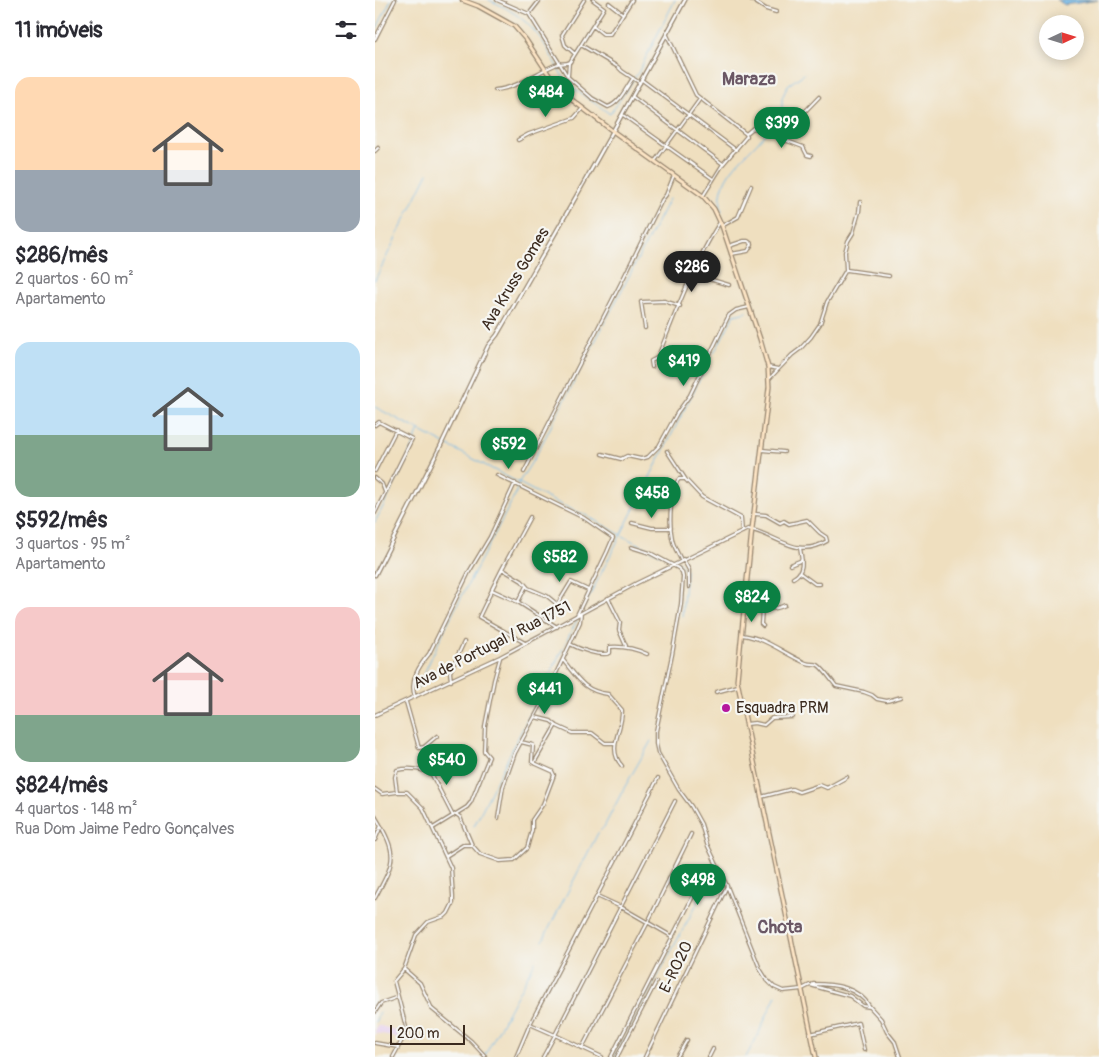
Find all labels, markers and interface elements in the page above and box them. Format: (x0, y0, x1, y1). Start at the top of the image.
north arrow (1039, 15, 1084, 60)
map controls (1039, 15, 1084, 60)
icon: filters (332, 16, 360, 44)
text: 11 imóveis (15, 17, 102, 44)
district label: Maraza (722, 68, 777, 91)
pin: $484 (516, 76, 576, 118)
text: $484 (528, 82, 564, 102)
pin: $399 (752, 106, 812, 149)
icon: home (143, 109, 233, 199)
text: $399 (765, 113, 799, 133)
street label: Ava Kruss Gomes (476, 224, 554, 334)
text: $286/mês (15, 242, 108, 269)
pin: $286 (662, 250, 722, 293)
text: $286 (675, 257, 710, 277)
text: 2 quartos · 60 m² (15, 269, 134, 289)
text: Apartamento (15, 289, 106, 309)
pin: $419 (654, 344, 714, 387)
text: $419 (668, 351, 700, 371)
icon: home (143, 374, 233, 464)
pin: $592 (479, 428, 539, 470)
text: $592 (492, 434, 526, 454)
pin: $458 (622, 476, 682, 519)
text: $458 (635, 483, 669, 503)
text: $592/mês (15, 507, 107, 534)
text: 3 quartos · 95 m² (15, 534, 130, 554)
pin: $582 (530, 540, 590, 583)
text: $582 (543, 547, 577, 567)
text: Apartamento (15, 554, 106, 574)
pin: $824 (722, 580, 782, 623)
text: $824 (735, 587, 769, 607)
street label: Ava de Portugal / Rua 1751 (410, 597, 574, 693)
icon: home (143, 639, 233, 729)
pin: $441 (515, 672, 575, 715)
text: $441 (528, 679, 562, 699)
place label: Esquadra PRM (736, 698, 829, 718)
marker: Esquadra PRM (720, 702, 732, 714)
pin: $540 (417, 744, 477, 786)
text: $540 (428, 750, 466, 770)
text: $824/mês (15, 772, 108, 799)
text: 4 quartos · 148 m² (15, 799, 138, 819)
text: Rua Dom Jaime Pedro Gonçalves (15, 819, 234, 839)
pin: $498 (668, 864, 728, 906)
text: $498 (681, 870, 715, 890)
district label: Chota (758, 916, 803, 939)
street label: E-R020 (655, 938, 697, 996)
scale bar (390, 1022, 465, 1045)
text: 200 m (397, 1025, 439, 1042)

